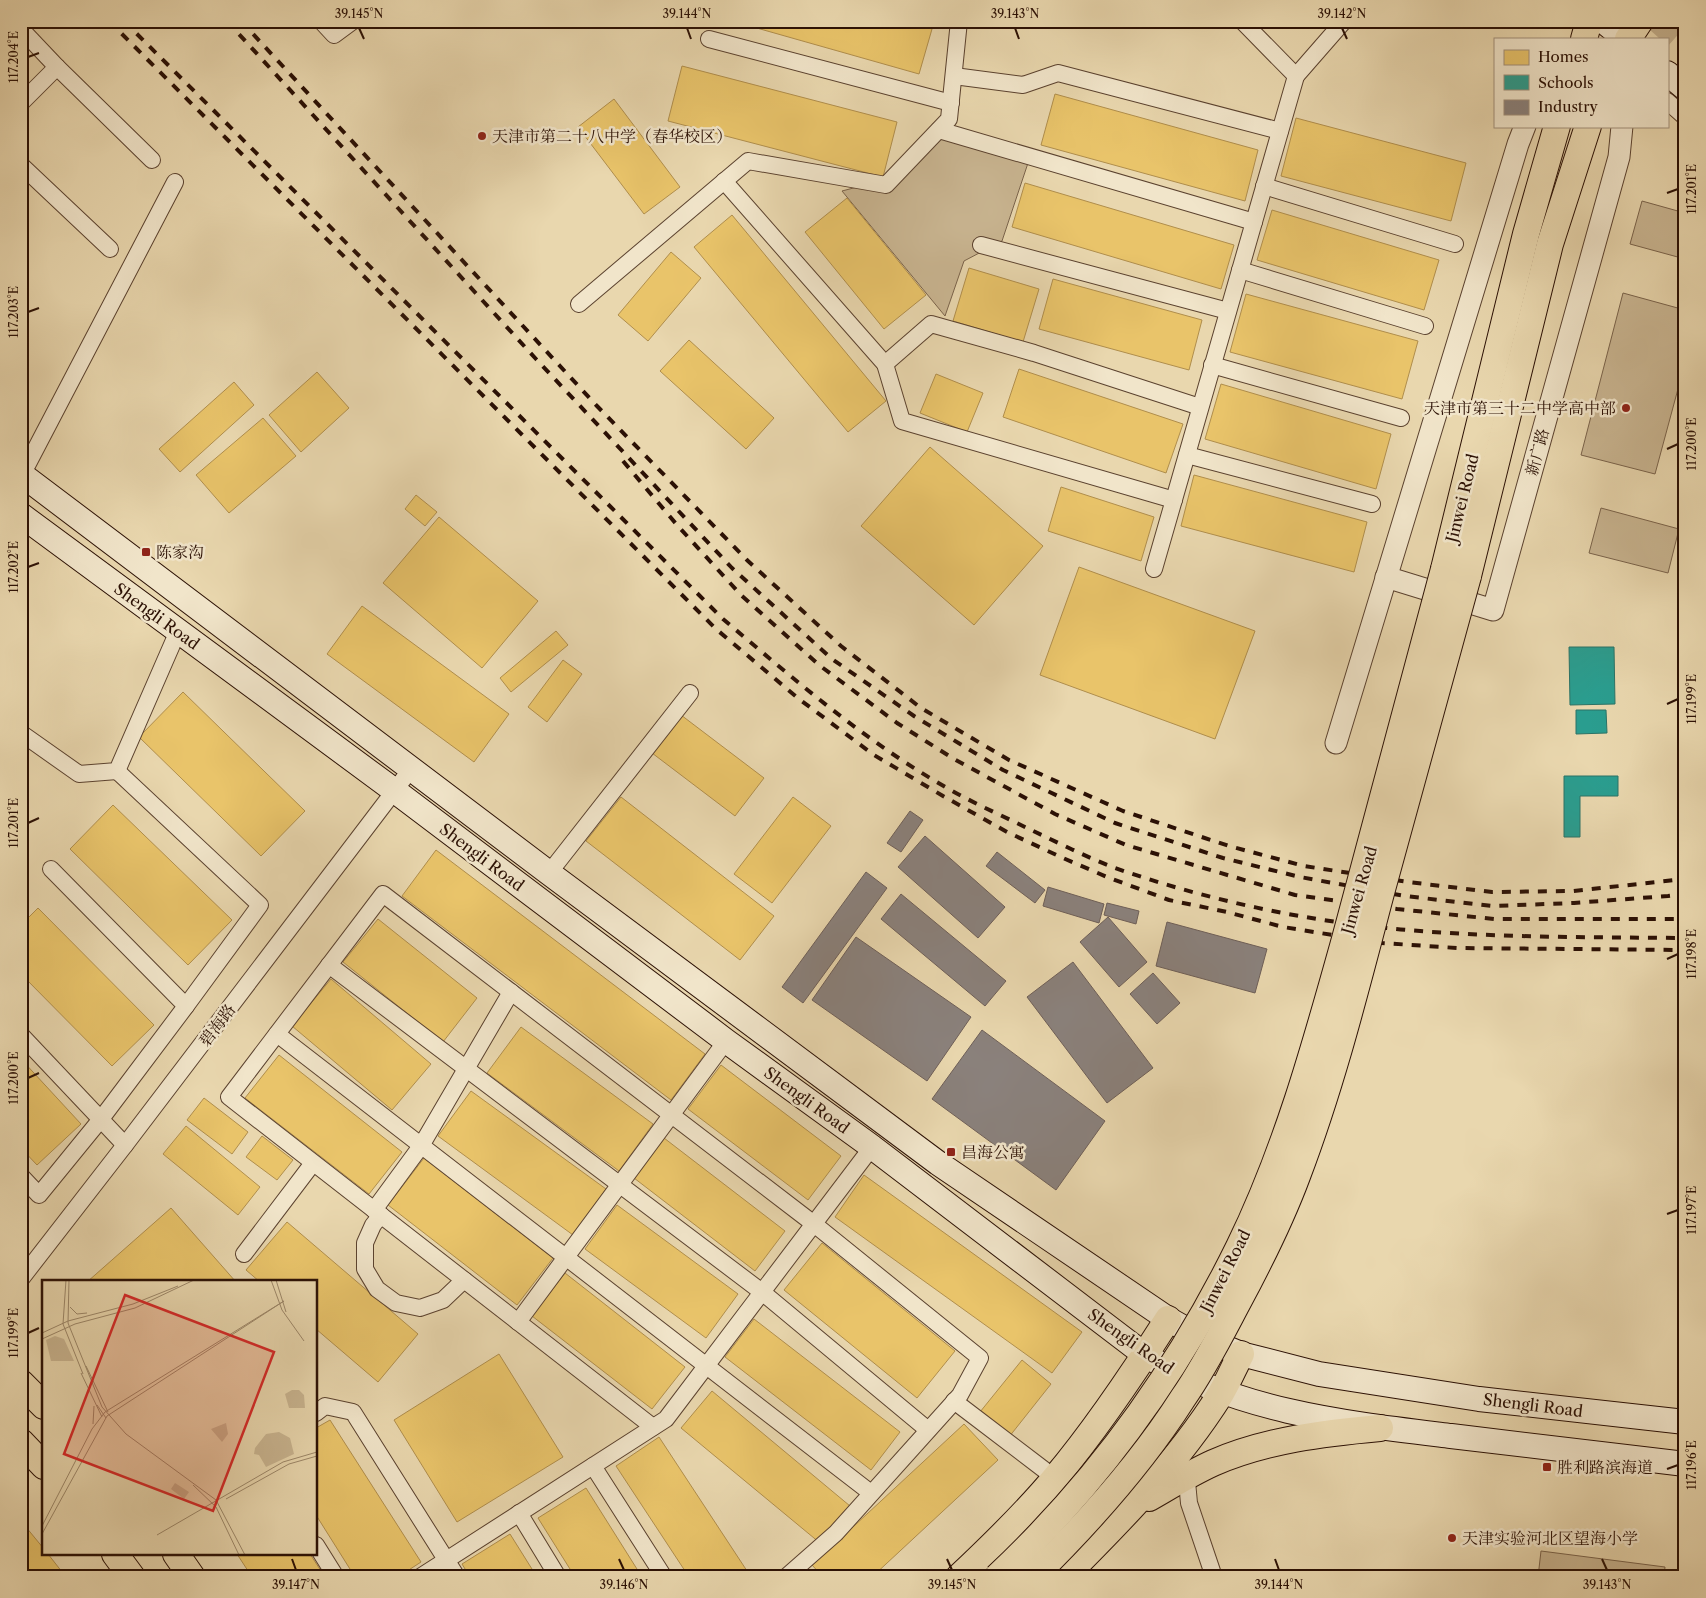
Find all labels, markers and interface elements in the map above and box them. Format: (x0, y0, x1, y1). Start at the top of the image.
text: 39.145°N (335, 6, 383, 21)
text: 39.144°N (663, 6, 712, 21)
text: 39.143°N (991, 6, 1039, 21)
text: 39.142°N (1317, 6, 1367, 21)
text: 117.204°E (6, 31, 21, 83)
legend (1494, 38, 1668, 128)
text: Homes (1538, 47, 1589, 66)
text: Schools (1538, 73, 1594, 92)
text: Industry (1538, 97, 1598, 116)
place label: 天津市第二十八中学（春华校区） (492, 126, 732, 146)
marker: 天津市第二十八中学（春华校区） (476, 130, 488, 142)
text: 117.201°E (1684, 164, 1699, 214)
text: 117.203°E (6, 286, 21, 338)
place label: 天津市第三十二中学高中部 (1424, 398, 1616, 418)
marker: 天津市第三十二中学高中部 (1620, 402, 1632, 414)
text: 117.200°E (1684, 418, 1699, 470)
street label: 新广路 (1521, 426, 1553, 478)
street label: Jinwei Road (1441, 451, 1483, 547)
text: 117.202°E (6, 541, 21, 593)
place label: 陈家沟 (156, 542, 204, 562)
marker: 陈家沟 (140, 546, 152, 558)
street label: Shengli Road (110, 578, 204, 654)
text: 117.199°E (1684, 674, 1699, 724)
text: 117.201°E (6, 798, 21, 848)
street label: Shengli Road (436, 819, 528, 895)
street label: Jinwei Road (1336, 843, 1381, 939)
text: 117.198°E (1684, 929, 1699, 979)
street label: 碧海路 (195, 1000, 239, 1050)
text: 117.200°E (6, 1052, 21, 1104)
street label: Shengli Road (760, 1062, 854, 1138)
place label: 昌海公寓 (961, 1142, 1025, 1162)
marker: 昌海公寓 (945, 1146, 957, 1158)
text: 117.197°E (1684, 1186, 1699, 1234)
street label: Jinwei Road (1194, 1226, 1255, 1319)
inset map (42, 1280, 318, 1556)
street label: Shengli Road (1084, 1304, 1178, 1378)
text: 117.199°E (6, 1308, 21, 1358)
street label: Shengli Road (1482, 1389, 1584, 1421)
text: 117.196°E (1684, 1440, 1699, 1490)
place label: 胜利路滨海道 (1557, 1457, 1653, 1477)
marker: 胜利路滨海道 (1541, 1461, 1553, 1473)
place label: 天津实验河北区望海小学 (1462, 1528, 1638, 1548)
marker: 天津实验河北区望海小学 (1446, 1532, 1458, 1544)
text: 39.147°N (272, 1577, 320, 1592)
text: 39.146°N (600, 1577, 649, 1592)
text: 39.145°N (928, 1577, 976, 1592)
text: 39.144°N (1255, 1577, 1304, 1592)
text: 39.143°N (1583, 1577, 1631, 1592)

